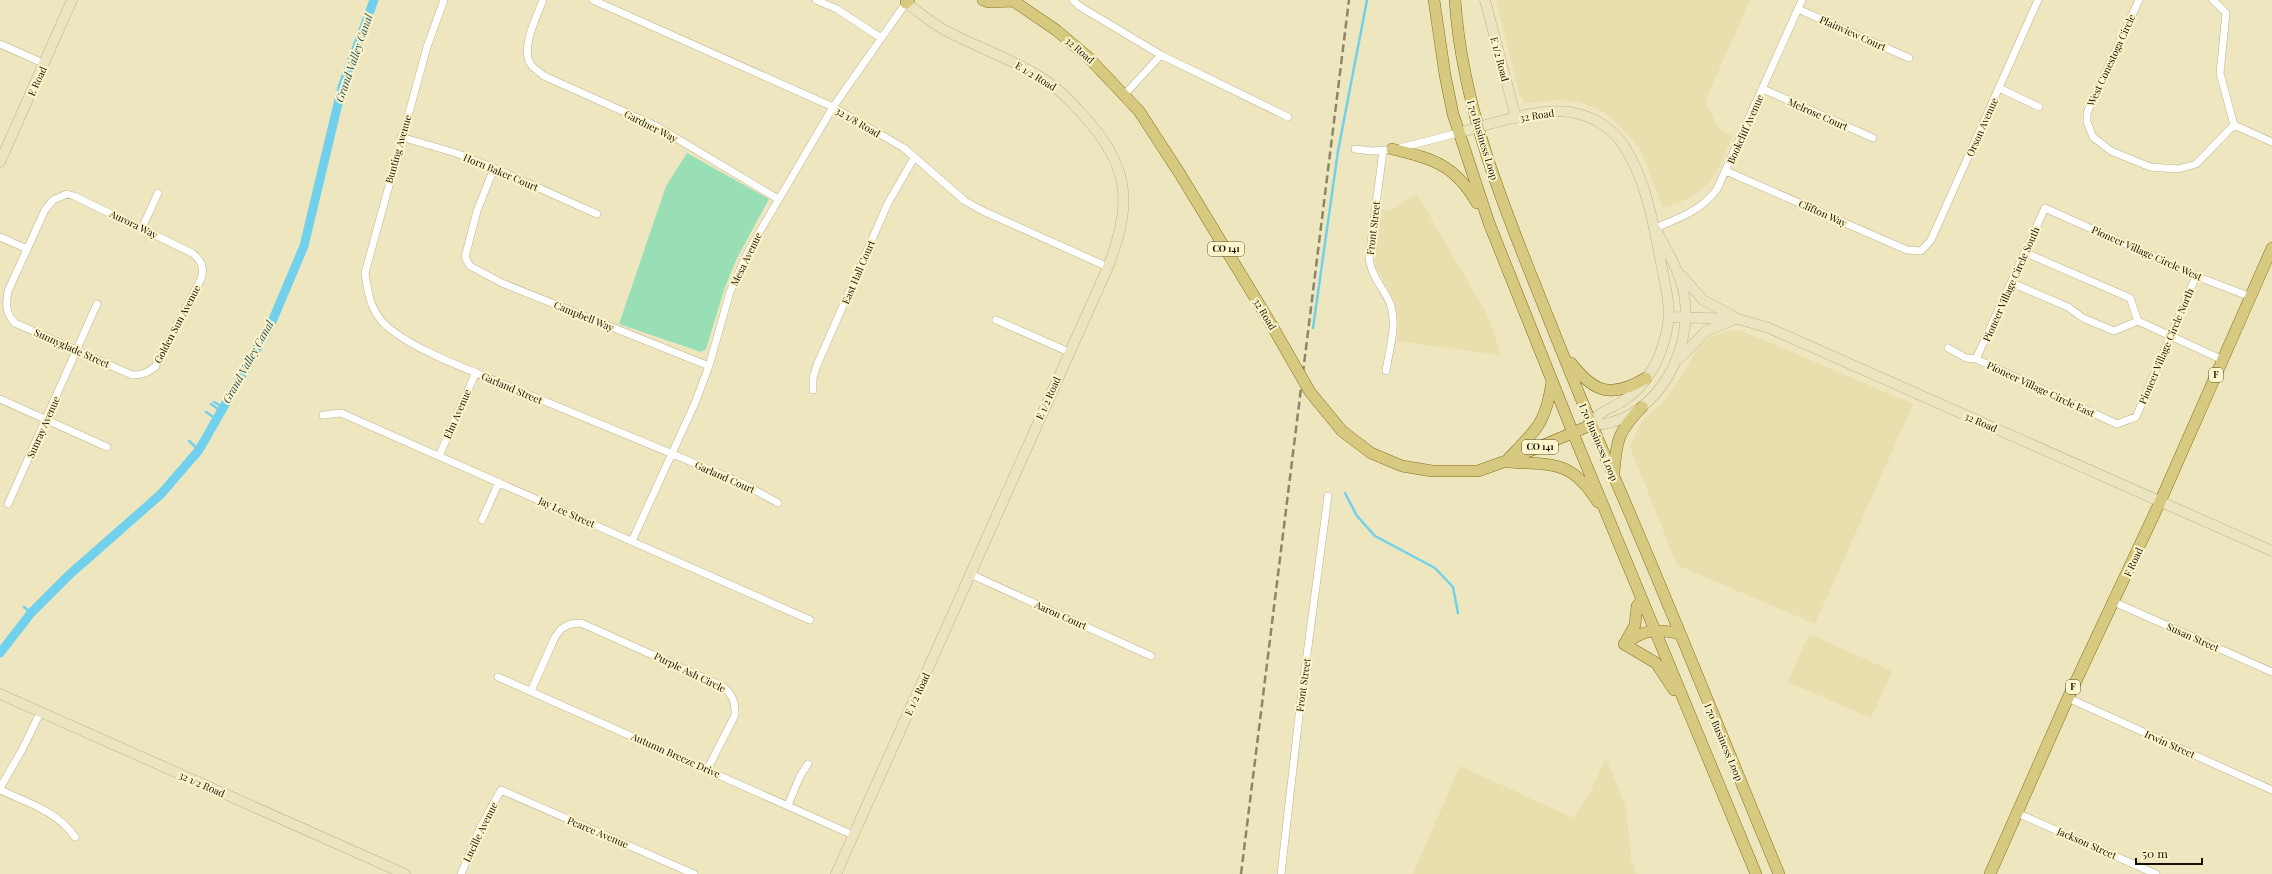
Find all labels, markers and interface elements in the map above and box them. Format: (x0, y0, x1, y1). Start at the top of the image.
water label: Grand Valley Canal (331, 11, 376, 104)
street label: Plainview Court (1818, 12, 1889, 54)
street label: West Conestoga Circle (2083, 12, 2138, 109)
street label: 32 Road (1062, 33, 1098, 67)
street label: E 1/2 Road (1487, 35, 1513, 83)
street label: E 1/2 Road (1013, 58, 1059, 94)
street label: E Road (24, 64, 50, 98)
street label: Bookcliff Avenue (1723, 92, 1767, 166)
street label: Melrose Court (1786, 95, 1851, 134)
street label: Orson Avenue (1963, 95, 2001, 159)
street label: I 70 Business Loop (1464, 98, 1502, 182)
street label: 32 1/8 Road (833, 104, 883, 141)
street label: 32 Road (1519, 105, 1555, 125)
street label: Gardner Way (622, 107, 680, 145)
street label: Bunting Avenue (382, 113, 414, 185)
street label: Horn Baker Court (461, 150, 541, 194)
street label: Clifton Way (1797, 196, 1849, 230)
street label: Front Street (1363, 200, 1383, 256)
street label: Aurora Way (107, 206, 160, 242)
street label: Pioneer Village Circle West (2090, 222, 2205, 284)
street label: Pioneer Village Circle South (1979, 224, 2043, 344)
street label: Mesa Avenue (727, 230, 765, 288)
street label: East Hall Court (838, 237, 878, 306)
road number: CO 141 (1208, 242, 1244, 256)
street label: Golden Sun Avenue (150, 282, 204, 366)
street label: Pioneer Village Circle North (2135, 286, 2197, 406)
street label: 32 Road (1250, 296, 1280, 333)
street label: Campbell Way (552, 298, 616, 334)
water label: Grand Valley Canal (219, 317, 277, 406)
street label: Sunnyglade Street (32, 325, 112, 371)
street label: Pioneer Village Circle East (1985, 358, 2098, 420)
road number: F (2209, 368, 2223, 382)
street label: Garland Street (479, 369, 545, 407)
street label: E 1/2 Road (1032, 374, 1064, 422)
street label: Elm Avenue (440, 387, 474, 441)
street label: Sunray Avenue (23, 394, 63, 460)
street label: I 70 Business Loop (1576, 401, 1622, 483)
street label: 32 Road (1962, 409, 2000, 435)
road number: CO 141 (1522, 440, 1558, 454)
street label: Garland Court (693, 457, 758, 497)
street label: Jay Lee Street (536, 493, 598, 531)
street label: F Road (2120, 545, 2146, 579)
street label: Aaron Court (1032, 597, 1090, 633)
street label: Susan Street (2165, 619, 2222, 655)
street label: Purple Ash Circle (652, 649, 728, 695)
street label: Front Street (1292, 657, 1314, 713)
street label: E 1/2 Road (901, 670, 933, 718)
road number: F (2066, 680, 2080, 694)
street label: I 70 Business Loop (1701, 701, 1747, 783)
street label: Irwin Street (2143, 727, 2198, 762)
street label: Autumn Breeze Drive (628, 729, 723, 781)
street label: 32 1/2 Road (177, 768, 227, 800)
street label: Lucille Avenue (459, 800, 501, 864)
street label: Pearce Avenue (565, 813, 631, 851)
street label: Jackson Street (2054, 823, 2119, 863)
scale bar (2136, 840, 2202, 866)
text: 50 m (2142, 845, 2168, 861)

